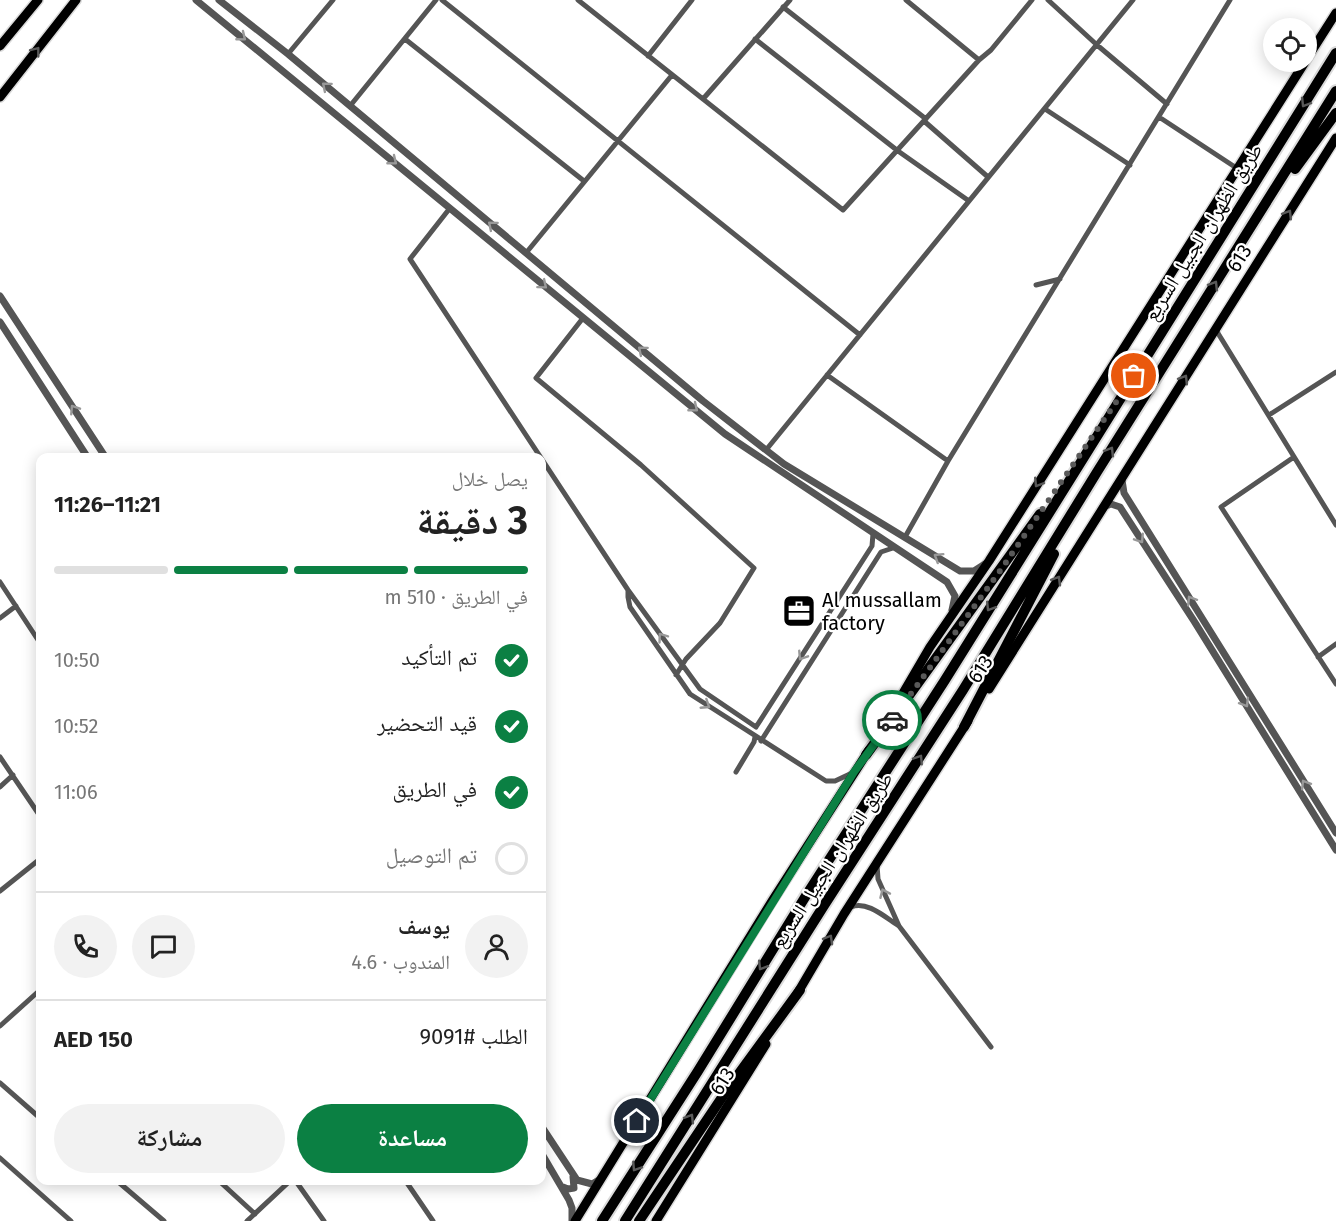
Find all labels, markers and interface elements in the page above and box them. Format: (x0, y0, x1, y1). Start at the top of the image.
map controls (1263, 18, 1317, 72)
button: locate (1263, 18, 1317, 72)
one-way arrow (235, 29, 246, 40)
one-way arrow (29, 46, 40, 57)
one-way arrow (322, 83, 333, 94)
one-way arrow (1301, 96, 1312, 107)
street label: طريق الظهران الجبيل السريع (1139, 139, 1268, 326)
one-way arrow (386, 153, 397, 164)
one-way arrow (1281, 210, 1292, 221)
one-way arrow (488, 221, 499, 232)
street label: 613 (1221, 240, 1257, 276)
one-way arrow (536, 278, 547, 289)
one-way arrow (1206, 281, 1217, 292)
one-way arrow (638, 346, 649, 357)
pin (1108, 350, 1159, 401)
icon: bag (1117, 359, 1150, 392)
one-way arrow (1176, 375, 1188, 385)
one-way arrow (687, 401, 698, 412)
one-way arrow (70, 404, 81, 415)
one-way arrow (1103, 447, 1115, 457)
text: يصل خلال (452, 467, 528, 491)
one-way arrow (1034, 476, 1045, 487)
text: 11:21–11:26 (54, 491, 161, 518)
text: 3 دقيقة (417, 498, 528, 544)
one-way arrow (1133, 533, 1145, 543)
one-way arrow (934, 553, 944, 565)
one-way arrow (1050, 575, 1061, 586)
text: في الطريق · 510 m (385, 585, 528, 609)
place label: Al mussallam factory (822, 588, 942, 635)
office icon: Al mussallam factory (781, 593, 817, 629)
one-way arrow (1186, 596, 1198, 606)
one-way arrow (986, 601, 998, 611)
one-way arrow (659, 632, 670, 643)
text: تم التأكيد (401, 644, 477, 671)
icon: check (495, 644, 528, 677)
text: 10:50 (54, 648, 100, 672)
one-way arrow (798, 649, 809, 660)
street label: 613 (962, 651, 998, 687)
courier (862, 690, 922, 750)
one-way arrow (700, 697, 710, 709)
one-way arrow (1238, 697, 1250, 707)
icon: car (876, 704, 909, 737)
text: قيد التحضير (377, 710, 477, 737)
icon: check (495, 710, 528, 743)
text: 10:52 (54, 714, 98, 738)
one-way arrow (911, 755, 923, 765)
street label: طريق الظهران الجبيل السريع (766, 768, 899, 953)
text: في الطريق (393, 776, 477, 803)
icon: check (495, 776, 528, 809)
one-way arrow (1301, 779, 1312, 790)
text: 11:06 (54, 780, 98, 804)
text: تم التوصيل (386, 842, 477, 869)
one-way arrow (879, 889, 891, 900)
text: يوسف (398, 913, 450, 940)
button: phone (54, 915, 117, 978)
button: chat (132, 915, 195, 978)
button: person (465, 915, 528, 978)
one-way arrow (822, 935, 833, 945)
text: المندوب · 4.6 (351, 950, 450, 974)
one-way arrow (758, 960, 770, 970)
text: الطلب #9091 (419, 1023, 528, 1050)
text: AED 150 (54, 1026, 133, 1053)
street label: 613 (704, 1063, 740, 1099)
pin (611, 1095, 662, 1146)
button: مشاركة (54, 1104, 285, 1173)
button: مساعدة (297, 1104, 528, 1173)
icon: home (620, 1104, 653, 1137)
one-way arrow (682, 1114, 694, 1124)
one-way arrow (632, 1160, 643, 1171)

